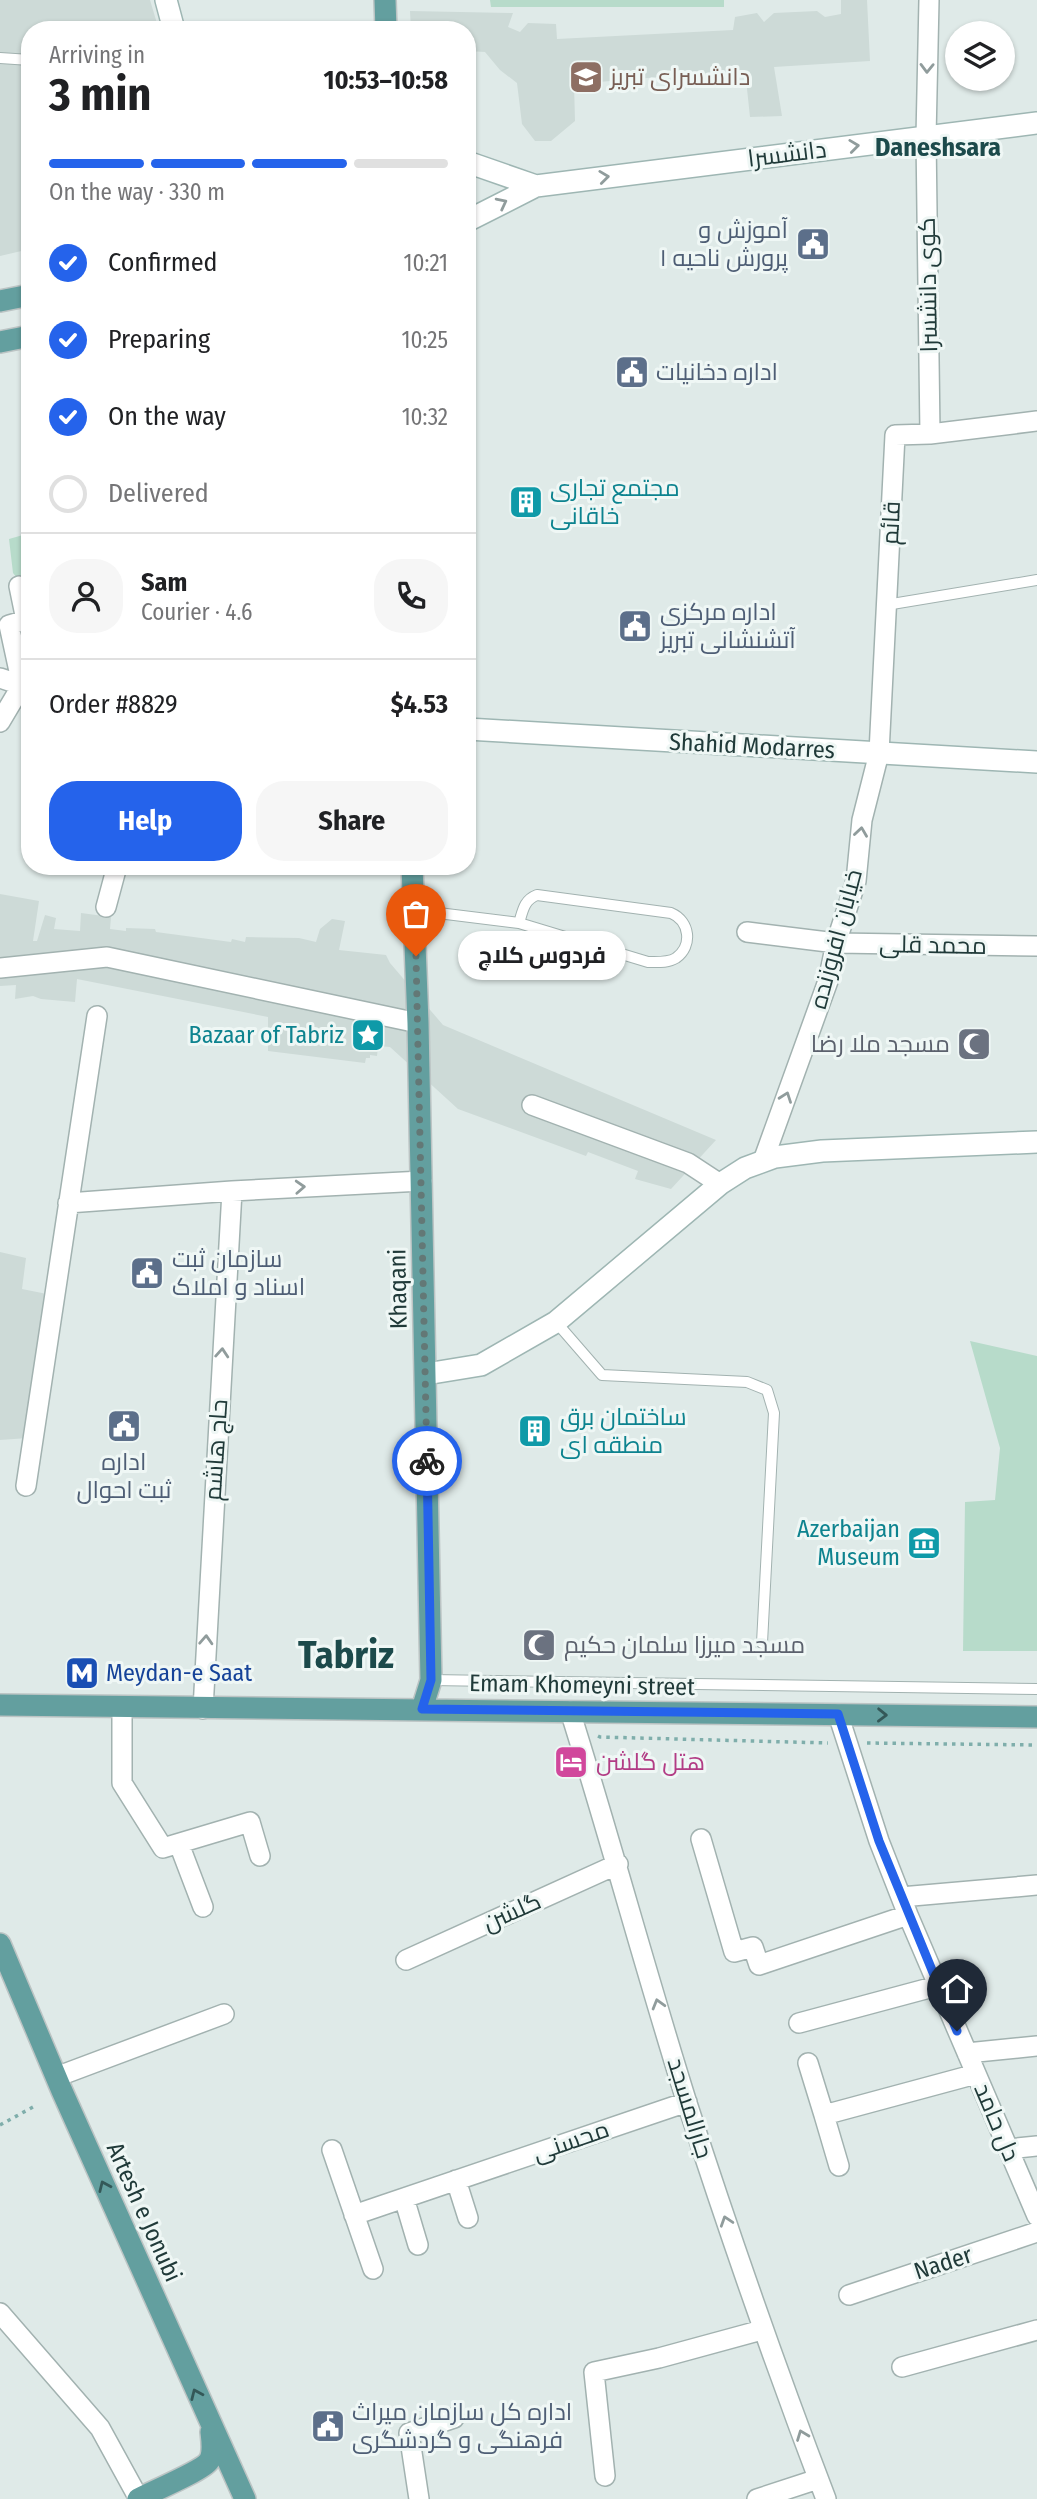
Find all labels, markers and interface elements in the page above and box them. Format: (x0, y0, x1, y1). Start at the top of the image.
map controls (945, 21, 1015, 91)
button: layers (945, 21, 1015, 91)
text: Arriving in (49, 41, 145, 69)
school or university icon: دانشسرای تبریز (567, 58, 605, 96)
place label: دانشسرای تبریز (608, 63, 750, 91)
one-way arrow (920, 63, 935, 74)
text: 10:53–10:58 (323, 65, 448, 96)
text: 3 min (49, 67, 151, 122)
district label: Daneshsara (875, 132, 1001, 163)
street label: دانشسرا (746, 135, 828, 173)
one-way arrow (848, 138, 860, 153)
one-way arrow (598, 170, 610, 185)
text: On the way · 330 m (49, 178, 225, 206)
one-way arrow (495, 198, 507, 212)
place label: آموزش و پرورش ناحیه ۱ (659, 216, 789, 274)
street label: کوی دانشسرا (913, 217, 943, 353)
public building icon: آموزش و پرورش ناحیه ۱ (794, 225, 832, 263)
icon: check (49, 244, 87, 282)
text: Confirmed (108, 247, 218, 278)
text: 10:21 (404, 249, 448, 277)
icon: check (49, 321, 87, 359)
text: Preparing (108, 324, 210, 355)
text: 10:25 (401, 326, 448, 354)
public building icon: اداره دخانیات (613, 353, 651, 391)
place label: اداره دخانیات (656, 358, 778, 386)
icon: check (49, 398, 87, 436)
text: On the way (108, 401, 226, 432)
text: 10:32 (402, 403, 448, 431)
place label: مجتمع تجاری خاقانی (550, 474, 680, 530)
text: Delivered (108, 478, 209, 509)
building icon: مجتمع تجاری خاقانی (507, 483, 545, 521)
street label: قائم (876, 500, 908, 546)
button: person (49, 559, 123, 633)
button: phone (374, 559, 448, 633)
text: Sam (141, 567, 187, 598)
text: Courier · 4.6 (141, 598, 252, 626)
place label: اداره مرکزی آتشنشانی تبریز (658, 598, 796, 654)
public building icon: اداره مرکزی آتشنشانی تبریز (616, 607, 654, 645)
text: Order #8829 (49, 689, 178, 720)
text: $4.53 (391, 689, 448, 720)
street label: Shahid Modarres (668, 728, 836, 764)
button: Help (49, 781, 242, 861)
button: Share (256, 781, 448, 861)
one-way arrow (853, 826, 868, 838)
street label: خیابان افروزنده (804, 866, 868, 1012)
pin (386, 884, 446, 956)
icon: bag (397, 895, 435, 933)
street label: محمد قلی (879, 930, 987, 960)
callout: فردوس کلاچ (458, 932, 626, 981)
text: فردوس کلاچ (478, 941, 606, 969)
place icon: Bazaar of Tabriz (349, 1016, 387, 1054)
place label: Bazaar of Tabriz (189, 1021, 344, 1049)
mosque icon: مسجد ملا رضا (955, 1025, 993, 1063)
place label: مسجد ملا رضا (811, 1030, 950, 1058)
one-way arrow (778, 1092, 792, 1104)
one-way arrow (295, 1180, 306, 1195)
place label: سازمان ثبت اسناد و املاک (172, 1245, 305, 1301)
street label: Khaqani (383, 1249, 413, 1329)
public building icon: سازمان ثبت اسناد و املاک (128, 1254, 166, 1292)
one-way arrow (214, 1348, 229, 1359)
street label: حاج هاشم (198, 1398, 236, 1502)
place label: ساختمان برق منطقه ای (560, 1403, 687, 1459)
public building icon: اداره ثبت احوال (105, 1407, 143, 1445)
building icon: ساختمان برق منطقه ای (516, 1412, 554, 1450)
courier (392, 1426, 462, 1496)
icon: bike (408, 1442, 446, 1480)
place label: اداره ثبت احوال (77, 1448, 172, 1504)
place label: Azerbaijan Museum (797, 1515, 900, 1571)
museum icon: Azerbaijan Museum (905, 1524, 943, 1562)
mosque icon: مسجد میرزا سلمان حکیم (520, 1626, 558, 1664)
place label: مسجد میرزا سلمان حکیم (564, 1631, 805, 1661)
district label: Tabriz (298, 1632, 394, 1678)
one-way arrow (198, 1635, 213, 1646)
metro station icon: Meydan-e Saat (63, 1654, 101, 1692)
place label: Meydan-e Saat (106, 1659, 252, 1687)
street label: Emam Khomeyni street (469, 1669, 695, 1701)
one-way arrow (877, 1707, 888, 1723)
hotel icon: هتل گلشن (552, 1743, 590, 1781)
place label: هتل گلشن (596, 1748, 705, 1776)
street label: گلشن (479, 1887, 545, 1937)
pin (927, 1959, 987, 2031)
icon: home (938, 1970, 976, 2008)
one-way arrow (652, 1998, 667, 2010)
street label: جارالمسجد (661, 2054, 719, 2162)
street label: دل حامد (968, 2079, 1026, 2165)
street label: محسنی (529, 2115, 613, 2167)
street label: Artesh e Jonubi (101, 2138, 187, 2286)
one-way arrow (98, 2181, 112, 2193)
one-way arrow (719, 2215, 734, 2227)
street label: Nader (910, 2240, 976, 2285)
one-way arrow (190, 2389, 204, 2401)
place label: اداره کل سازمان میراث فرهنگی و گردشگری (352, 2398, 572, 2454)
public building icon: اداره کل سازمان میراث فرهنگی و گردشگری (309, 2407, 347, 2445)
one-way arrow (796, 2430, 810, 2442)

